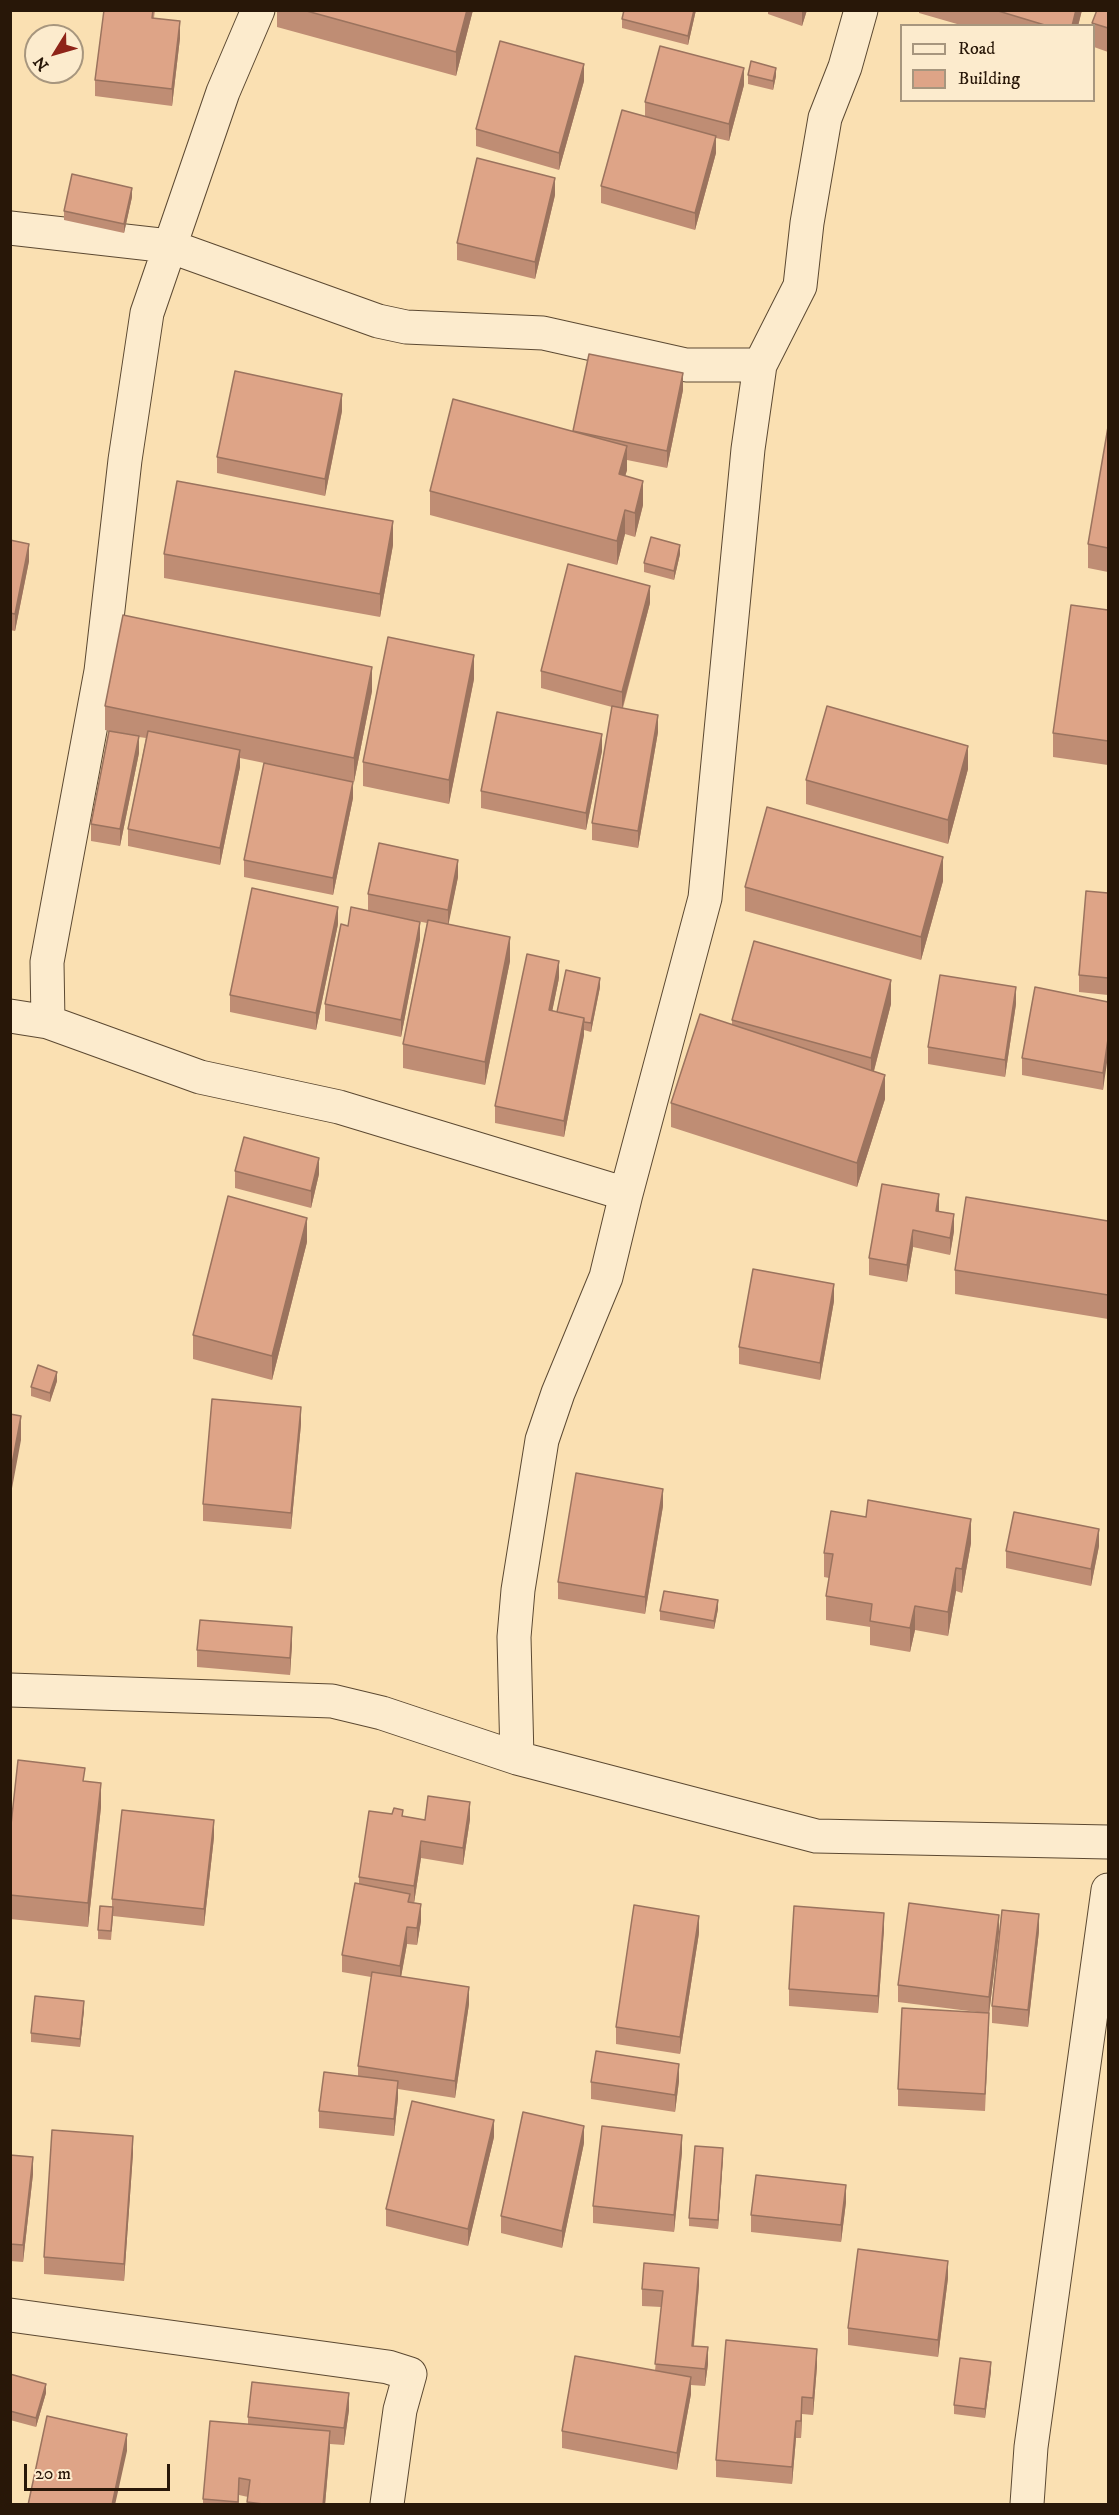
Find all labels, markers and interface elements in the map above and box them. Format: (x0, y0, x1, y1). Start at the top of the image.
north arrow (24, 24, 84, 84)
legend (900, 24, 1095, 102)
text: Road (958, 38, 995, 60)
text: N (29, 52, 53, 75)
text: Building (958, 68, 1020, 90)
scale bar (27, 2452, 172, 2490)
text: 20 m (35, 2463, 71, 2485)

